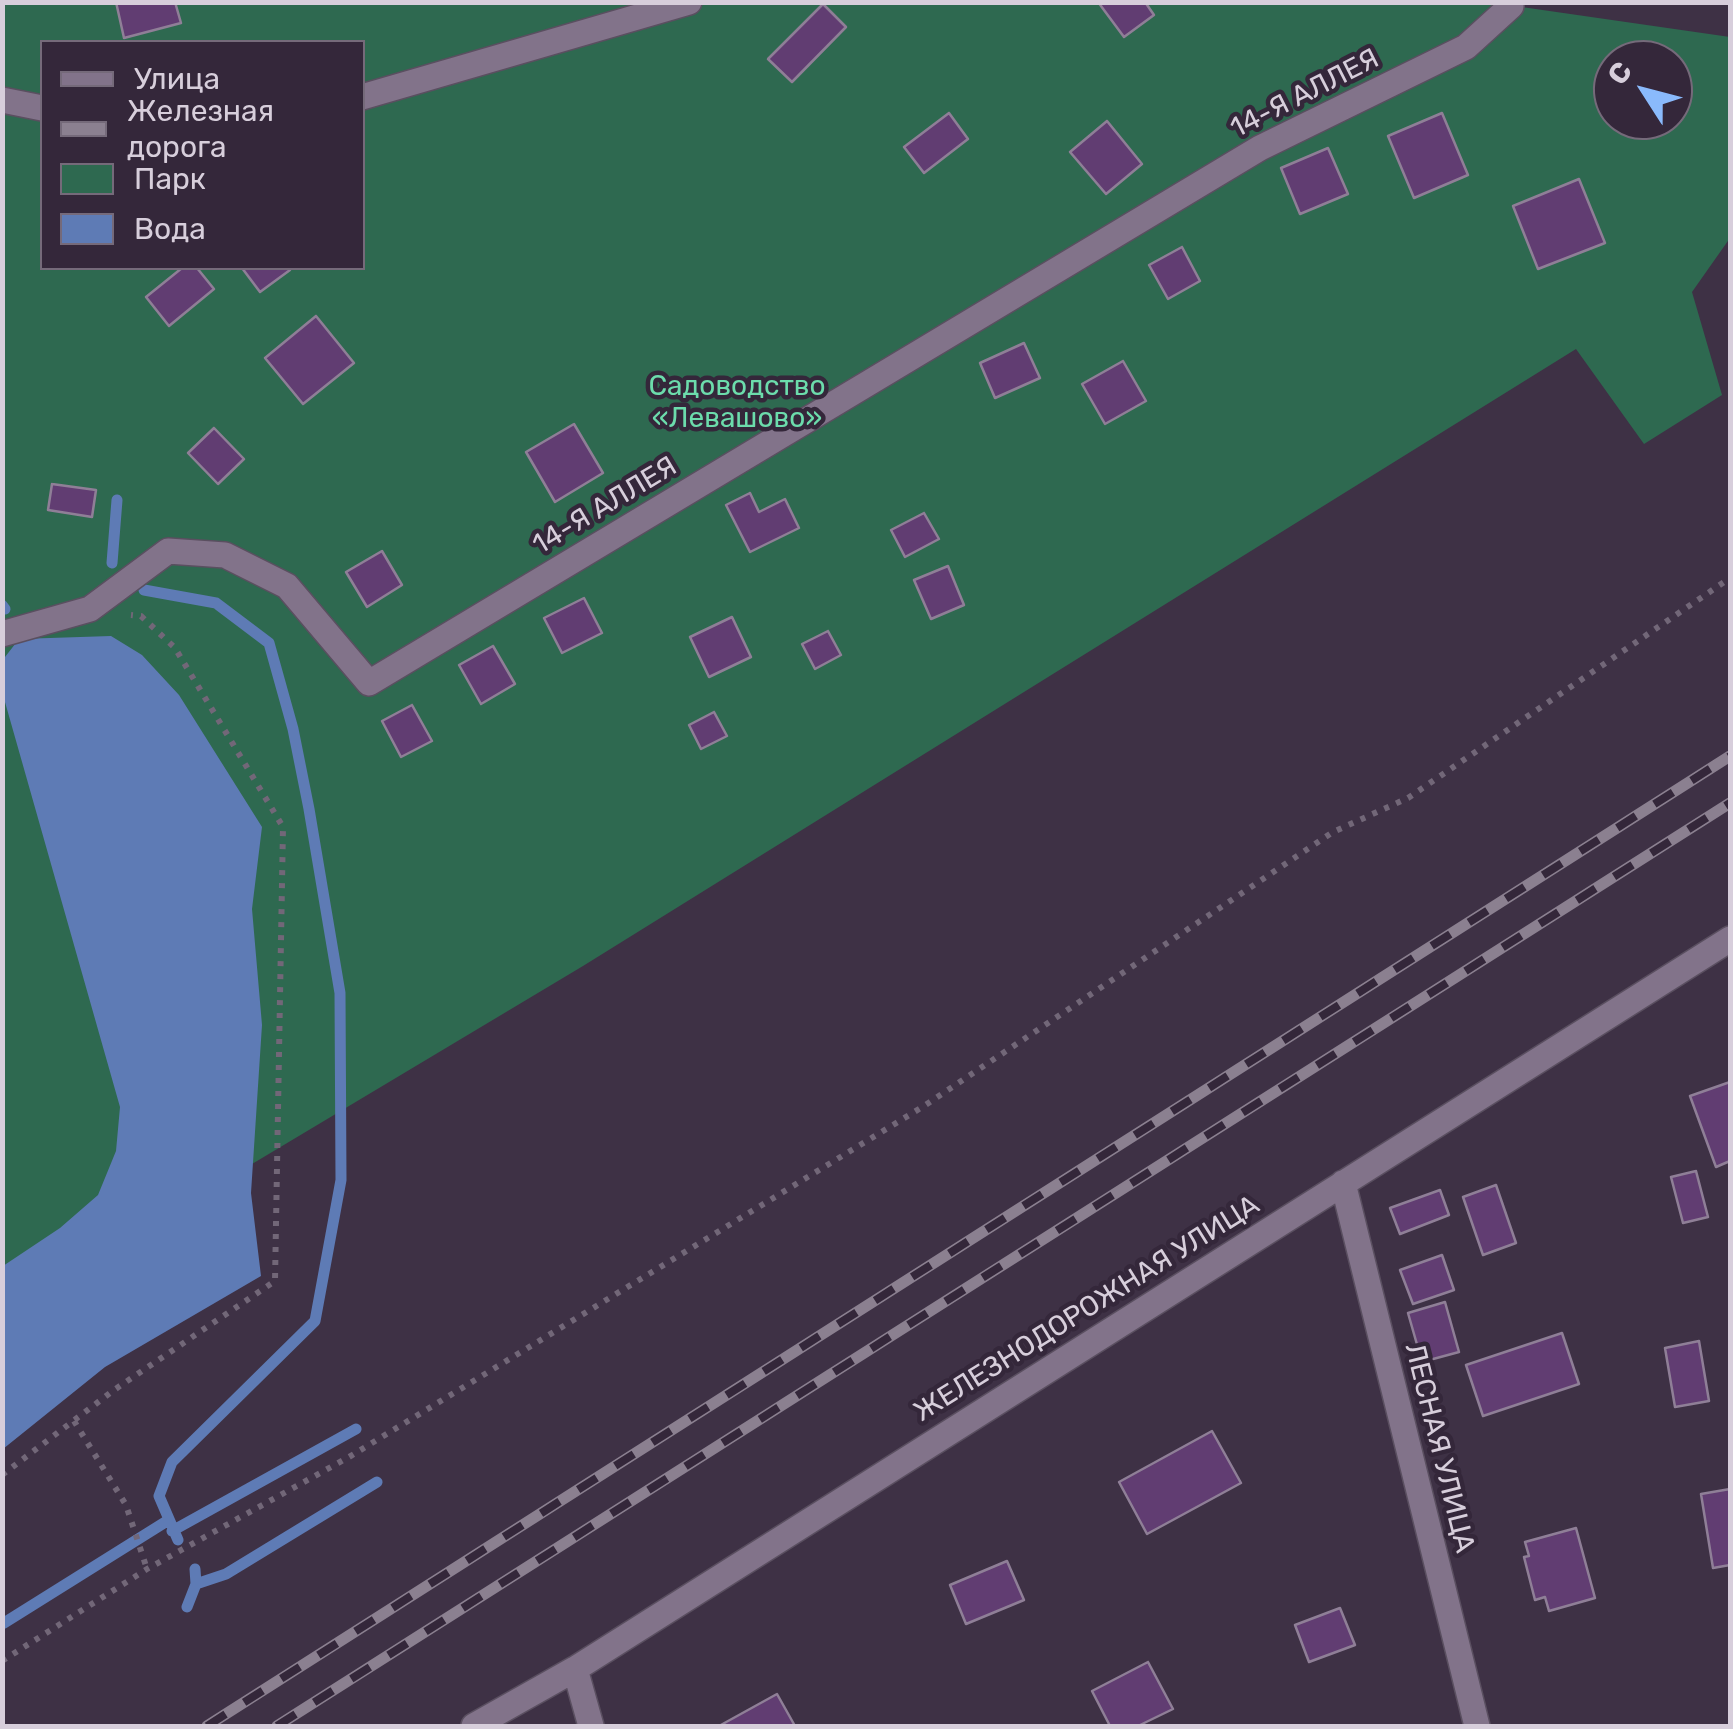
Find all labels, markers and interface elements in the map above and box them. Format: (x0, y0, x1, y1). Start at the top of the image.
legend (40, 40, 365, 270)
north arrow (1593, 40, 1693, 140)
street label: 14-Я АЛЛЕЯ (1225, 42, 1385, 146)
text: С (1601, 56, 1639, 91)
text: Улица (134, 61, 220, 97)
text: Железная дорога (127, 93, 274, 165)
text: Парк (134, 161, 206, 197)
text: Вода (134, 211, 206, 247)
park label: Садоводство «Левашово» (648, 370, 826, 436)
street label: 14-Я АЛЛЕЯ (527, 450, 683, 562)
street label: ЖЕЛЕЗНОДОРОЖНАЯ УЛИЦА (908, 1189, 1266, 1429)
street label: ЛЕСНАЯ УЛИЦА (1397, 1340, 1481, 1556)

